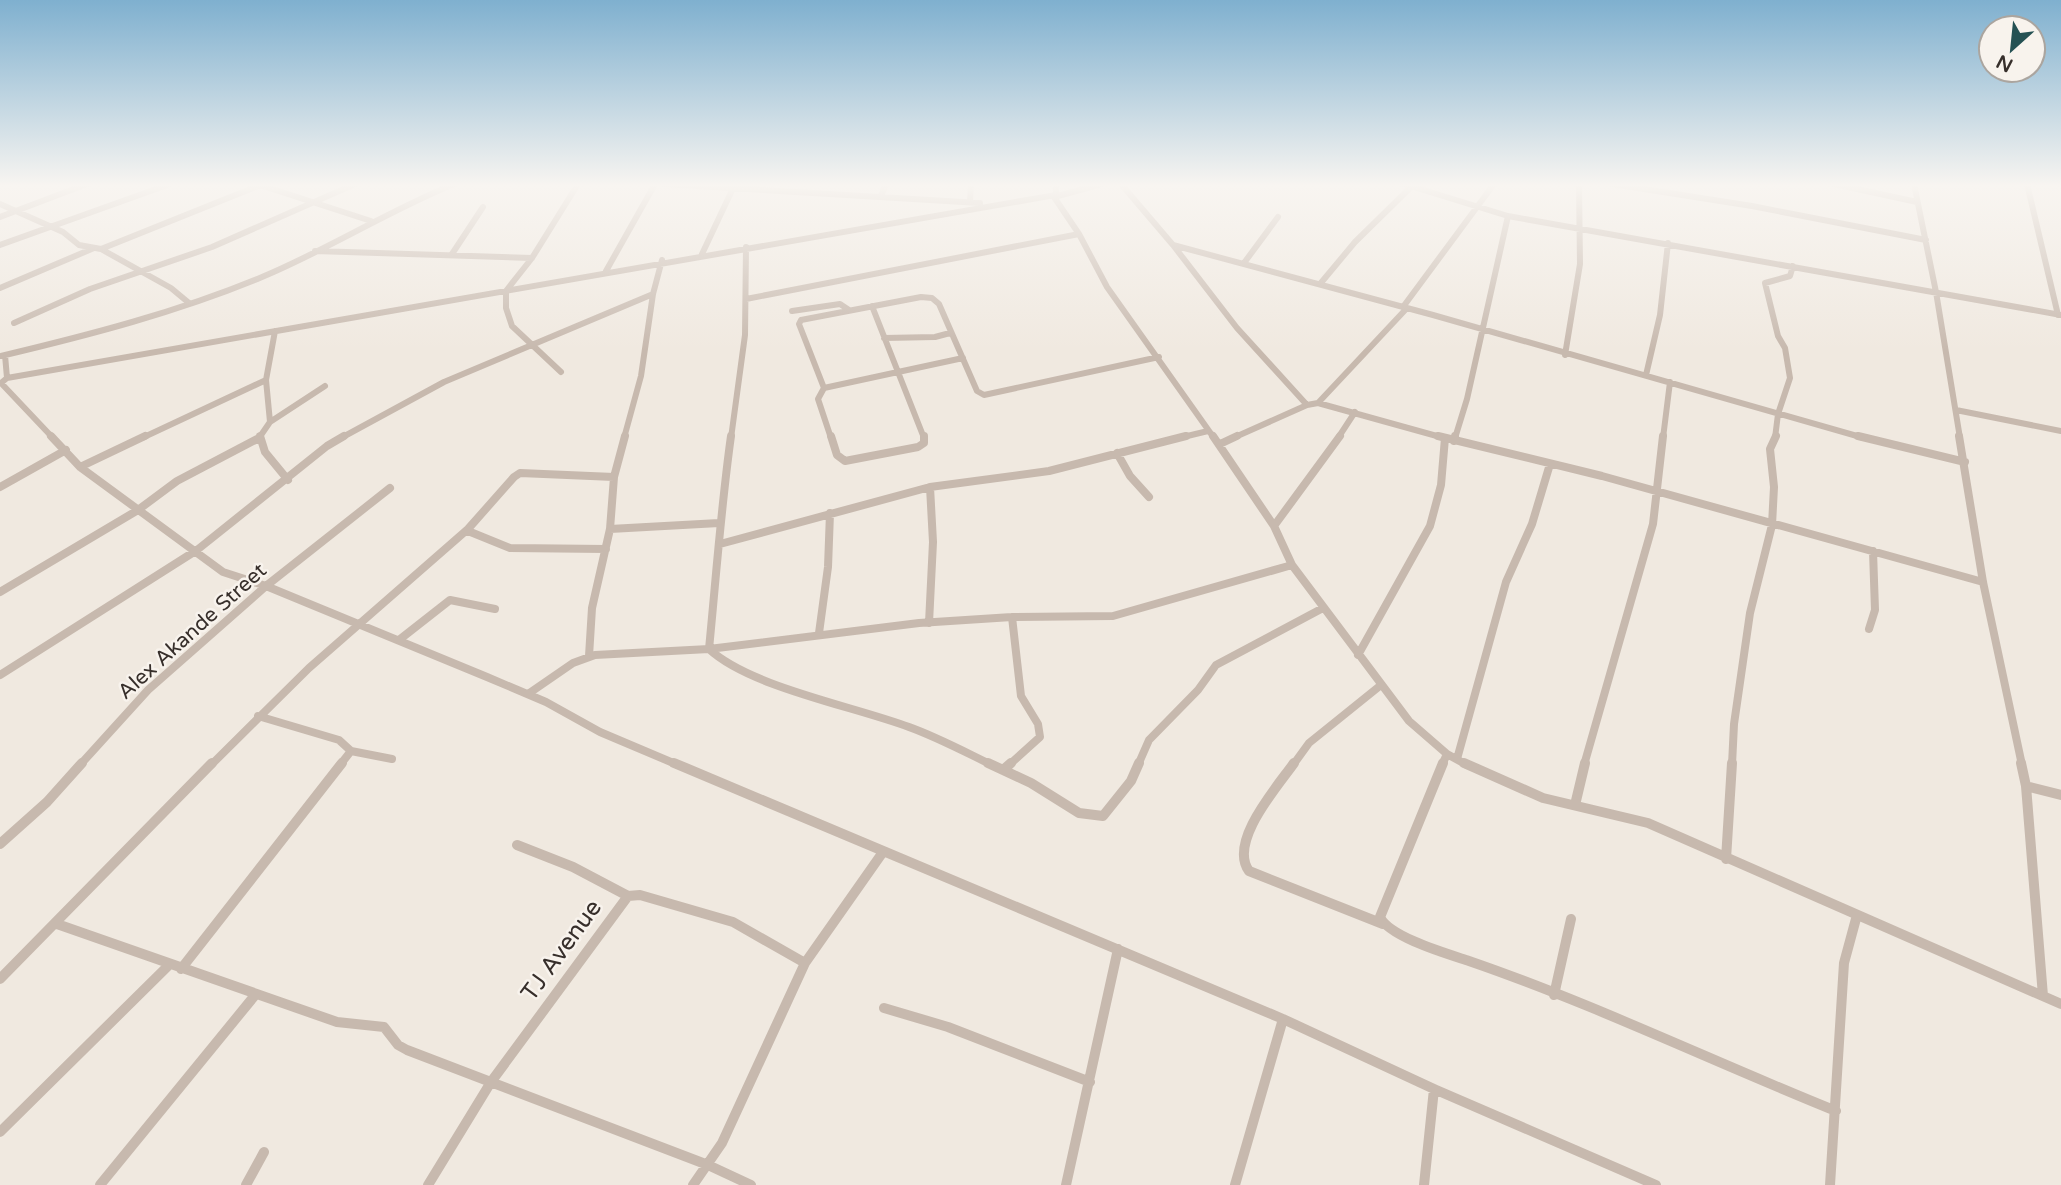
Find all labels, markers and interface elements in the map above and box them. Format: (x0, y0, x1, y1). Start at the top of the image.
north arrow (1977, 14, 2047, 84)
text: N (1993, 50, 2017, 77)
street label: Alex Akande Street (113, 558, 272, 705)
street label: TJ Avenue (515, 894, 608, 1007)

